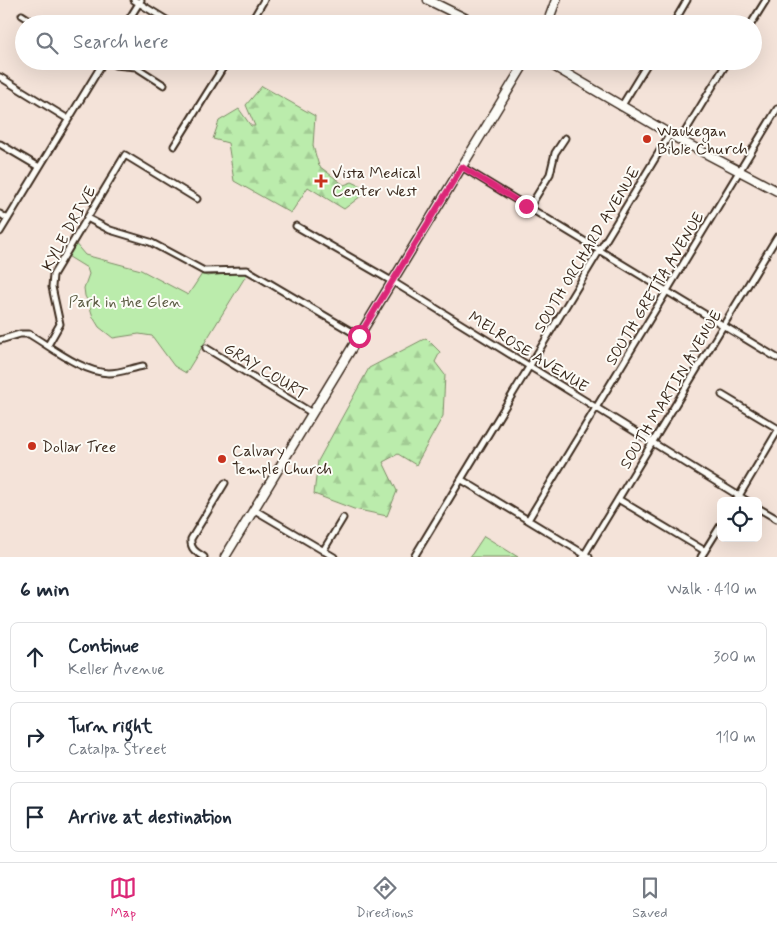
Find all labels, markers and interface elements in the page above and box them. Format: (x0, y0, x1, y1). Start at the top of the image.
search box (15, 15, 762, 70)
icon: search (33, 29, 61, 57)
text: Search here (73, 30, 169, 55)
place label: Waukegan Bible Church (657, 121, 748, 160)
marker: Waukegan Bible Church (641, 133, 653, 145)
place label: Vista Medical Center West (332, 163, 421, 202)
street label: SOUTH ORCHARD AVENUE (529, 163, 645, 337)
marker: Vista Medical Center West (314, 174, 328, 188)
street label: KYLE DRIVE (37, 182, 101, 275)
route end (515, 195, 538, 218)
street label: SOUTH GRETTA AVENUE (601, 208, 709, 369)
park label: Park in the Glen (69, 292, 182, 313)
street label: SOUTH MARTIN AVENUE (615, 306, 727, 473)
street label: MELROSE AVENUE (464, 307, 592, 398)
route start (348, 325, 371, 348)
street label: GRAY COURT (220, 338, 311, 404)
place label: Dollar Tree (42, 437, 116, 458)
marker: Dollar Tree (26, 440, 38, 452)
place label: Calvary Temple Church (232, 441, 332, 480)
marker: Calvary Temple Church (216, 453, 228, 465)
map controls (717, 497, 762, 542)
button: locate (717, 497, 762, 542)
text: 6 min (20, 576, 70, 604)
text: Walk · 410 m (667, 579, 757, 600)
text: Continue (68, 634, 139, 659)
icon: ahead (21, 643, 49, 671)
text: 300 m (713, 647, 756, 668)
text: Keller Avenue (68, 659, 165, 680)
text: Turn right (68, 714, 152, 739)
icon: right (21, 723, 49, 751)
text: 110 m (715, 727, 756, 748)
text: Catalpa Street (68, 739, 166, 760)
icon: arrive (21, 803, 49, 831)
text: Arrive at destination (68, 805, 232, 830)
tab: Map (109, 874, 137, 922)
tab: Directions (356, 874, 414, 922)
tab: Saved (632, 874, 668, 922)

